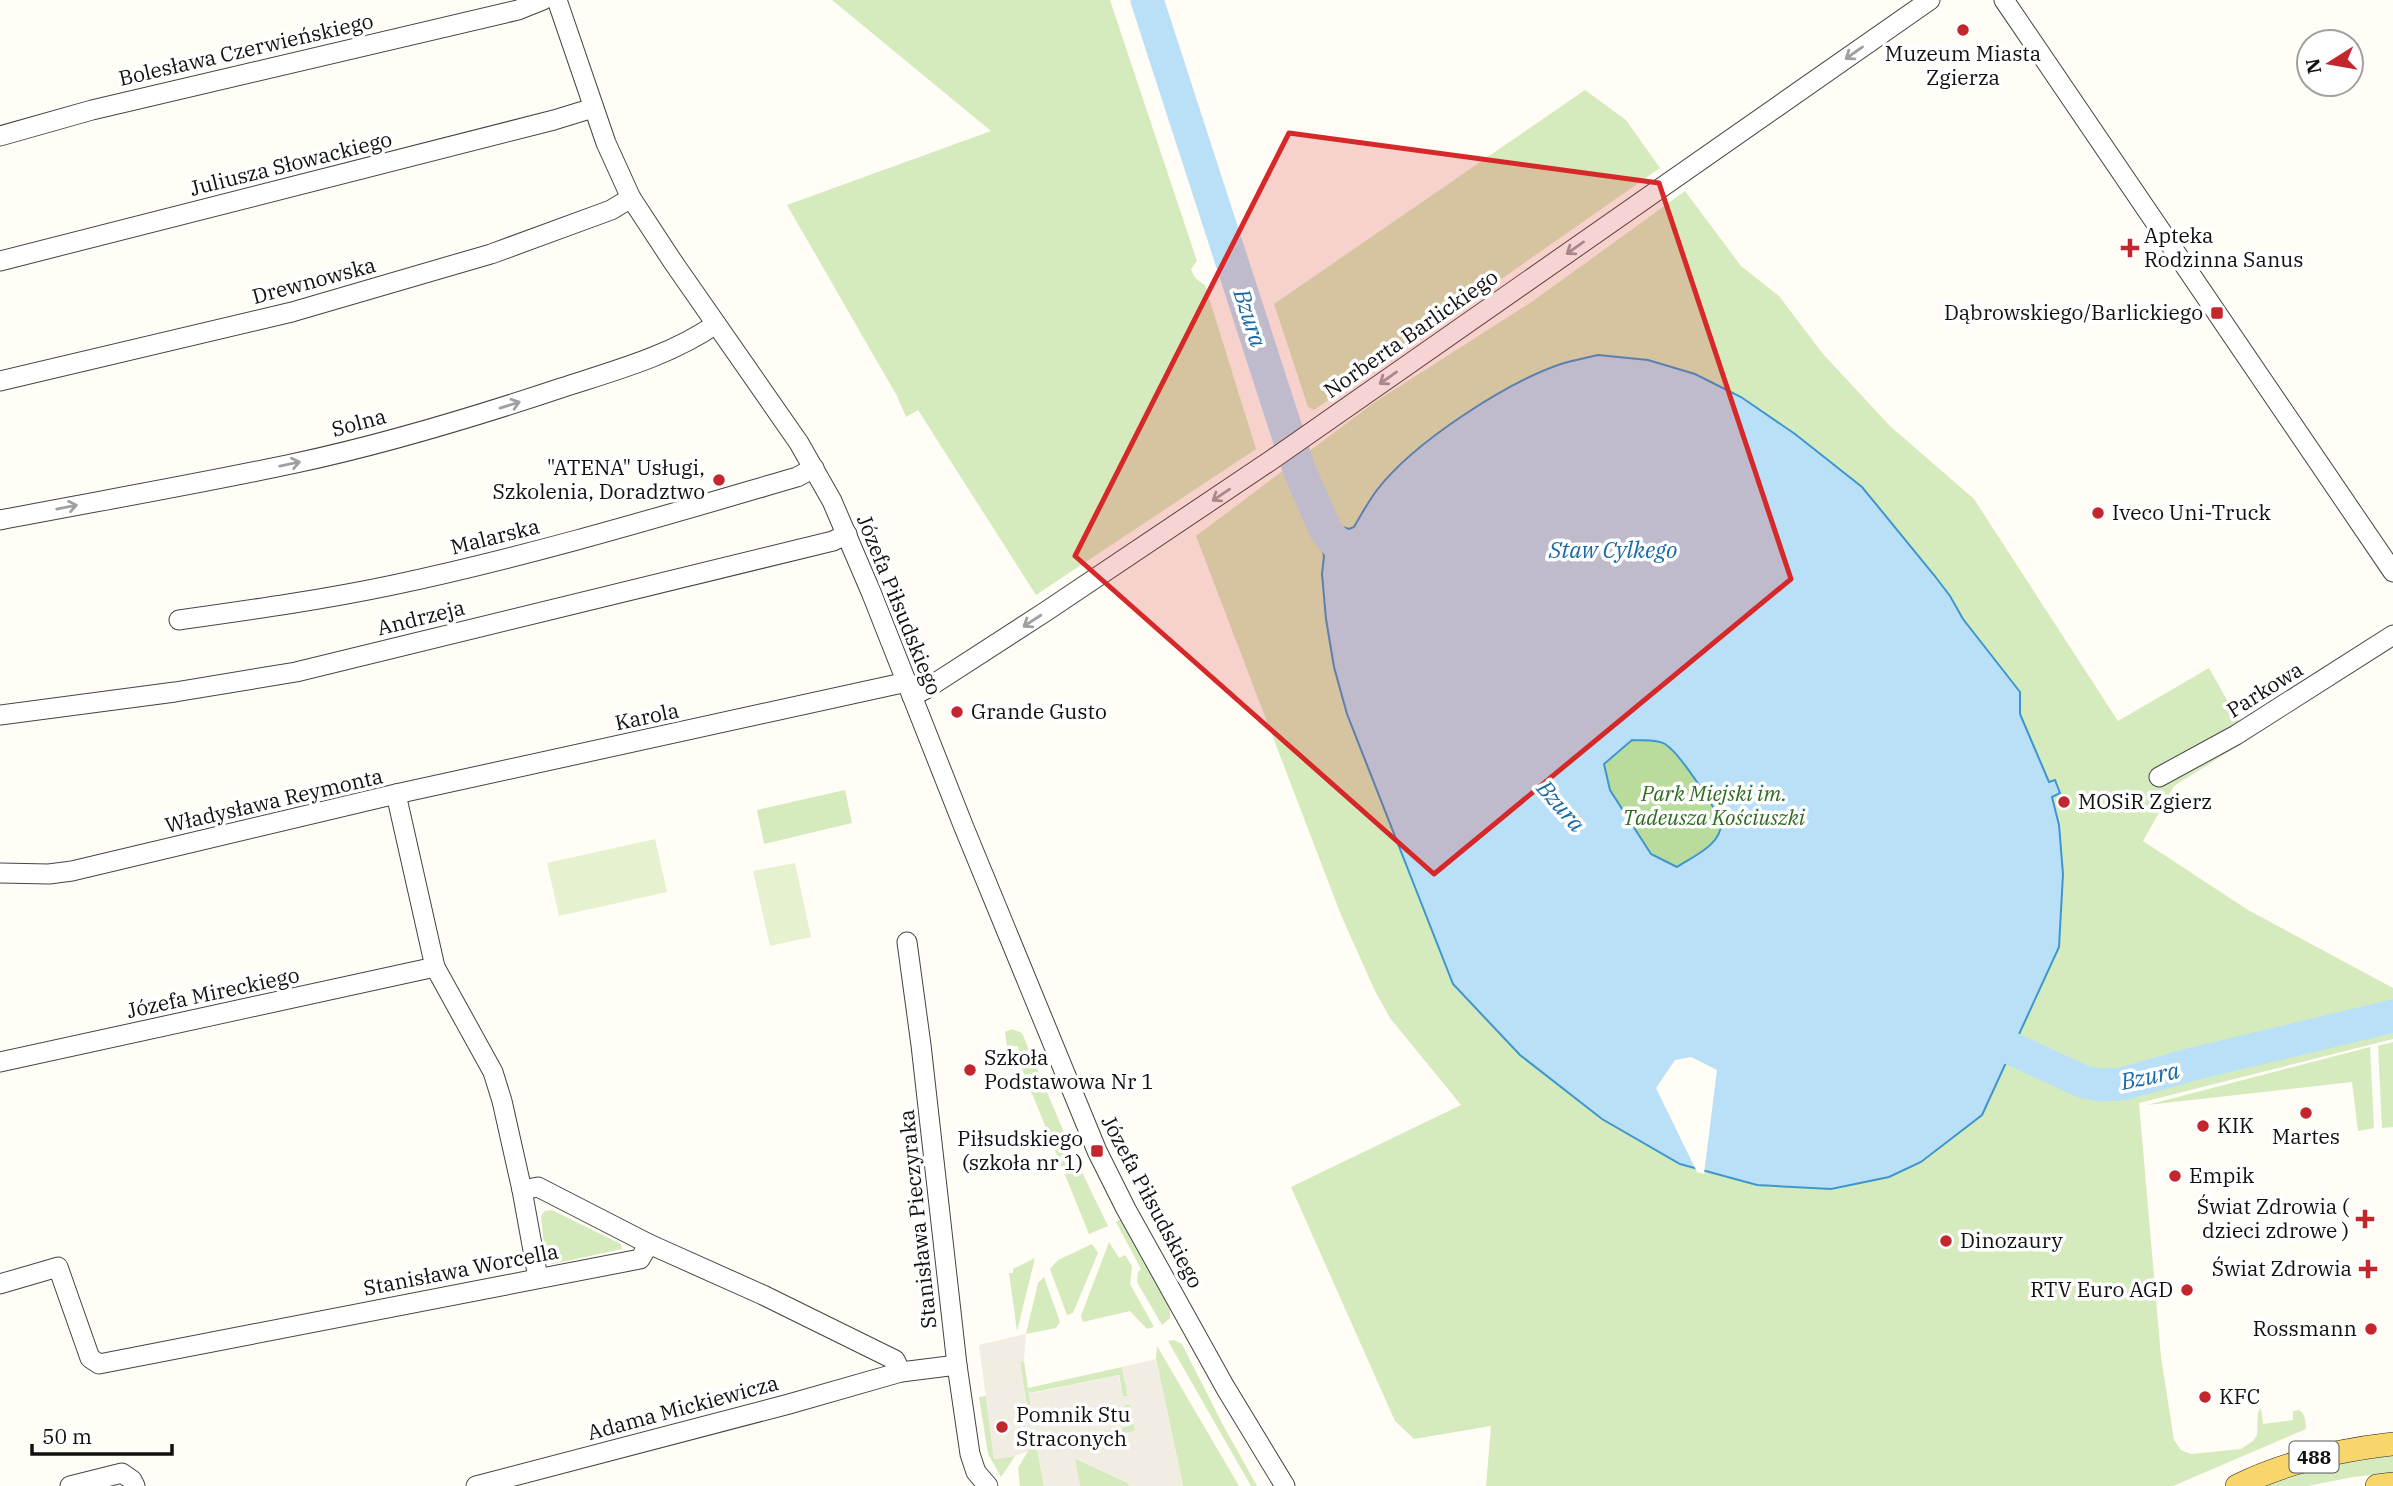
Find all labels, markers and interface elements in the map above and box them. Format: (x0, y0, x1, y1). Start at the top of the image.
street label: Bolesława Czerwieńskiego (116, 6, 376, 92)
marker: Muzeum Miasta Zgierza (1955, 22, 1971, 38)
north arrow (2295, 28, 2365, 98)
place label: Muzeum Miasta Zgierza (1885, 39, 2041, 91)
one-way arrow (1845, 46, 1864, 60)
text: N (2300, 57, 2327, 76)
street label: Juliusza Słowackiego (187, 124, 395, 202)
place label: Apteka Rodzinna Sanus (2144, 221, 2304, 273)
marker: Apteka Rodzinna Sanus (2122, 240, 2138, 256)
one-way arrow (1566, 241, 1585, 255)
street label: Drewnowska (249, 250, 379, 310)
street label: Norberta Barlickiego (1318, 262, 1503, 404)
water label: Bzura (1227, 284, 1275, 351)
place label: Dąbrowskiego/Barlickiego (1944, 298, 2203, 326)
marker: Dąbrowskiego/Barlickiego (2209, 305, 2225, 321)
one-way arrow (1379, 371, 1399, 385)
one-way arrow (499, 398, 521, 411)
street label: Solna (328, 401, 389, 443)
place label: "ATENA" Usługi, Szkolenia, Doradztwo (493, 453, 705, 505)
one-way arrow (278, 456, 301, 470)
marker: "ATENA" Usługi, Szkolenia, Doradztwo (711, 472, 727, 488)
one-way arrow (1212, 488, 1231, 502)
place label: Iveco Uni-Truck (2112, 498, 2271, 526)
one-way arrow (55, 500, 78, 514)
marker: Iveco Uni-Truck (2090, 505, 2106, 521)
street label: Józefa Piłsudskiego (851, 510, 949, 699)
street label: Malarska (447, 511, 542, 561)
water label: Staw Cylkego (1548, 534, 1677, 564)
street label: Andrzeja (374, 593, 468, 641)
one-way arrow (1022, 615, 1042, 629)
street label: Parkowa (2221, 655, 2308, 724)
street label: Karola (612, 696, 681, 736)
place label: Grande Gusto (971, 697, 1107, 725)
marker: Grande Gusto (949, 704, 965, 720)
street label: Władysława Reymonta (162, 761, 386, 839)
water label: Bzura (1530, 772, 1593, 838)
park label: Park Miejski im. Tadeusza Kościuszki (1623, 779, 1806, 831)
place label: MOSiR Zgierz (2078, 787, 2212, 815)
marker: MOSiR Zgierz (2056, 794, 2072, 810)
street label: Józefa Mireckiego (124, 960, 302, 1024)
place label: Szkoła Podstawowa Nr 1 (984, 1043, 1154, 1095)
water label: Bzura (2117, 1054, 2182, 1096)
marker: Szkoła Podstawowa Nr 1 (962, 1062, 978, 1078)
marker: Martes (2298, 1105, 2314, 1121)
street label: Stanisława Pieczyraka (892, 1108, 942, 1330)
street label: Józefa Piłsudskiego (1095, 1110, 1210, 1293)
place label: KIK (2217, 1111, 2254, 1139)
marker: KIK (2195, 1118, 2211, 1134)
place label: Martes (2272, 1122, 2340, 1150)
place label: Piłsudskiego (szkoła nr 1) (957, 1124, 1083, 1176)
marker: Piłsudskiego (szkoła nr 1) (1089, 1143, 1105, 1159)
place label: Empik (2189, 1161, 2255, 1189)
marker: Empik (2167, 1168, 2183, 1184)
place label: Świat Zdrowia ( dzieci zdrowe ) (2197, 1192, 2349, 1244)
marker: Świat Zdrowia ( dzieci zdrowe ) (2355, 1209, 2375, 1229)
place label: Dinozaury (1960, 1226, 2063, 1254)
marker: Dinozaury (1938, 1233, 1954, 1249)
street label: Stanisława Worcella (361, 1236, 561, 1302)
place label: Świat Zdrowia (2212, 1254, 2352, 1282)
marker: Świat Zdrowia (2358, 1259, 2378, 1279)
place label: RTV Euro AGD (2030, 1275, 2173, 1303)
marker: RTV Euro AGD (2179, 1282, 2195, 1298)
place label: Rossmann (2253, 1314, 2357, 1342)
marker: Rossmann (2363, 1321, 2379, 1337)
street label: Adama Mickiewicza (584, 1368, 781, 1446)
place label: KFC (2219, 1382, 2260, 1410)
marker: KFC (2197, 1389, 2213, 1405)
place label: Pomnik Stu Straconych (1016, 1400, 1131, 1452)
scale bar (32, 1412, 172, 1456)
marker: Pomnik Stu Straconych (994, 1419, 1010, 1435)
text: 50 m (42, 1422, 92, 1450)
road number: 488 (2290, 1442, 2338, 1472)

